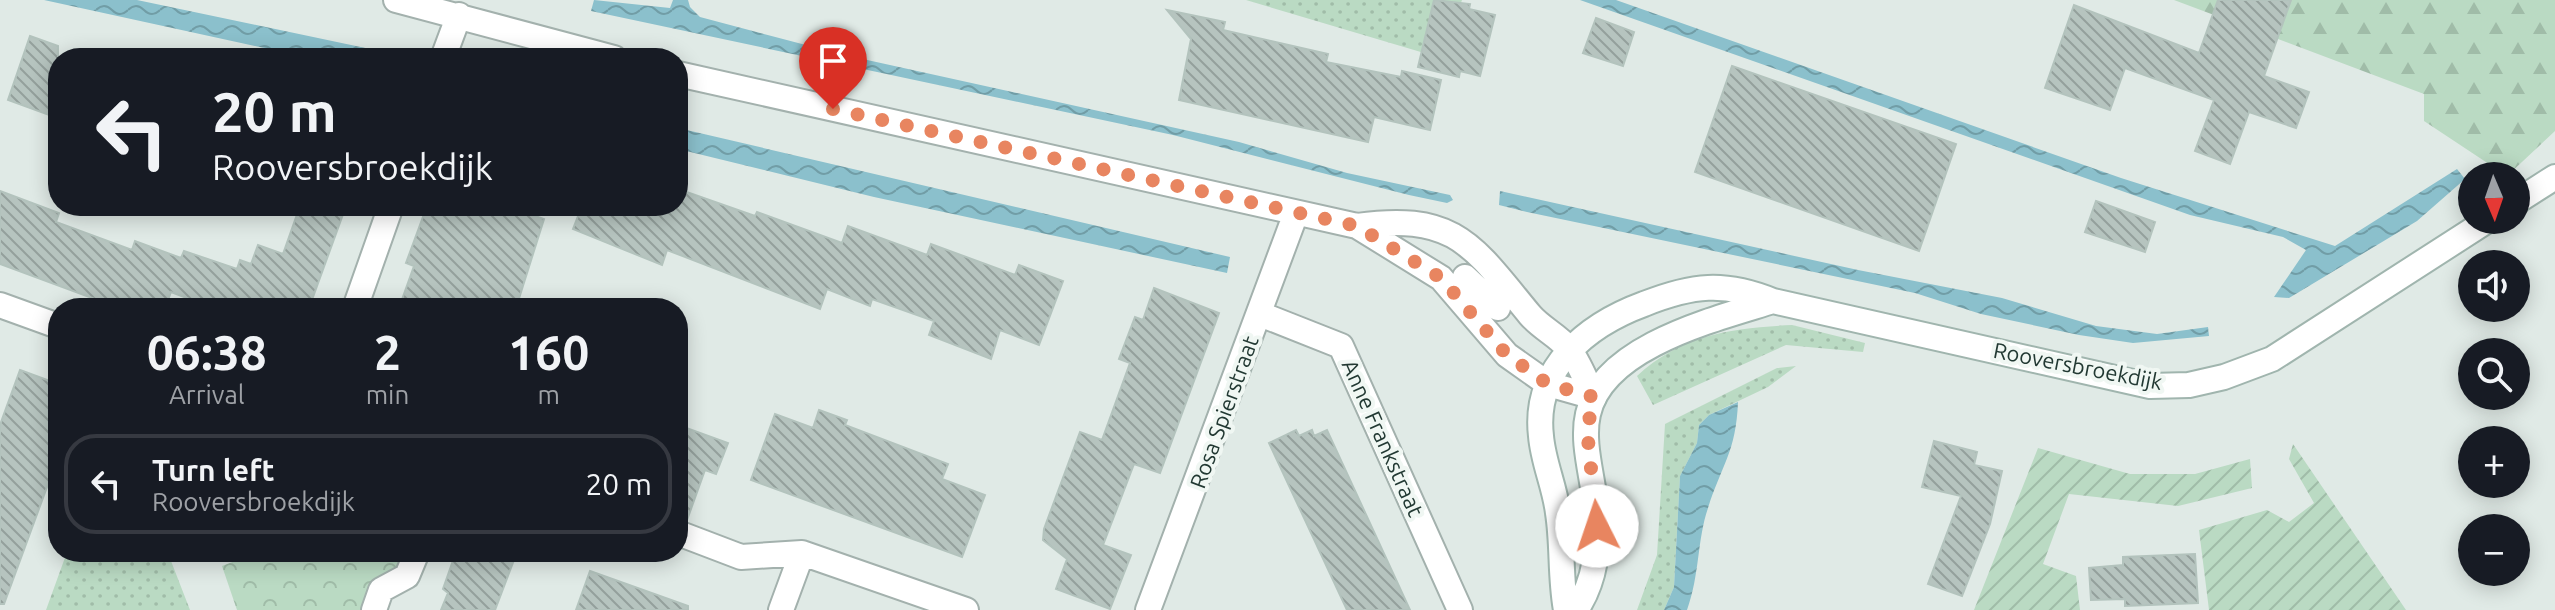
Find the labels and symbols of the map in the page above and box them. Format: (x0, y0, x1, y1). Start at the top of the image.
pin (799, 27, 867, 109)
north arrow (2458, 162, 2530, 234)
street label: Rosa Spierstraat (1184, 332, 1263, 491)
street label: Rooversbroekdijk (1991, 337, 2165, 394)
street label: Anne Frankstraat (1338, 356, 1429, 520)
position arrow (1555, 484, 1639, 568)

